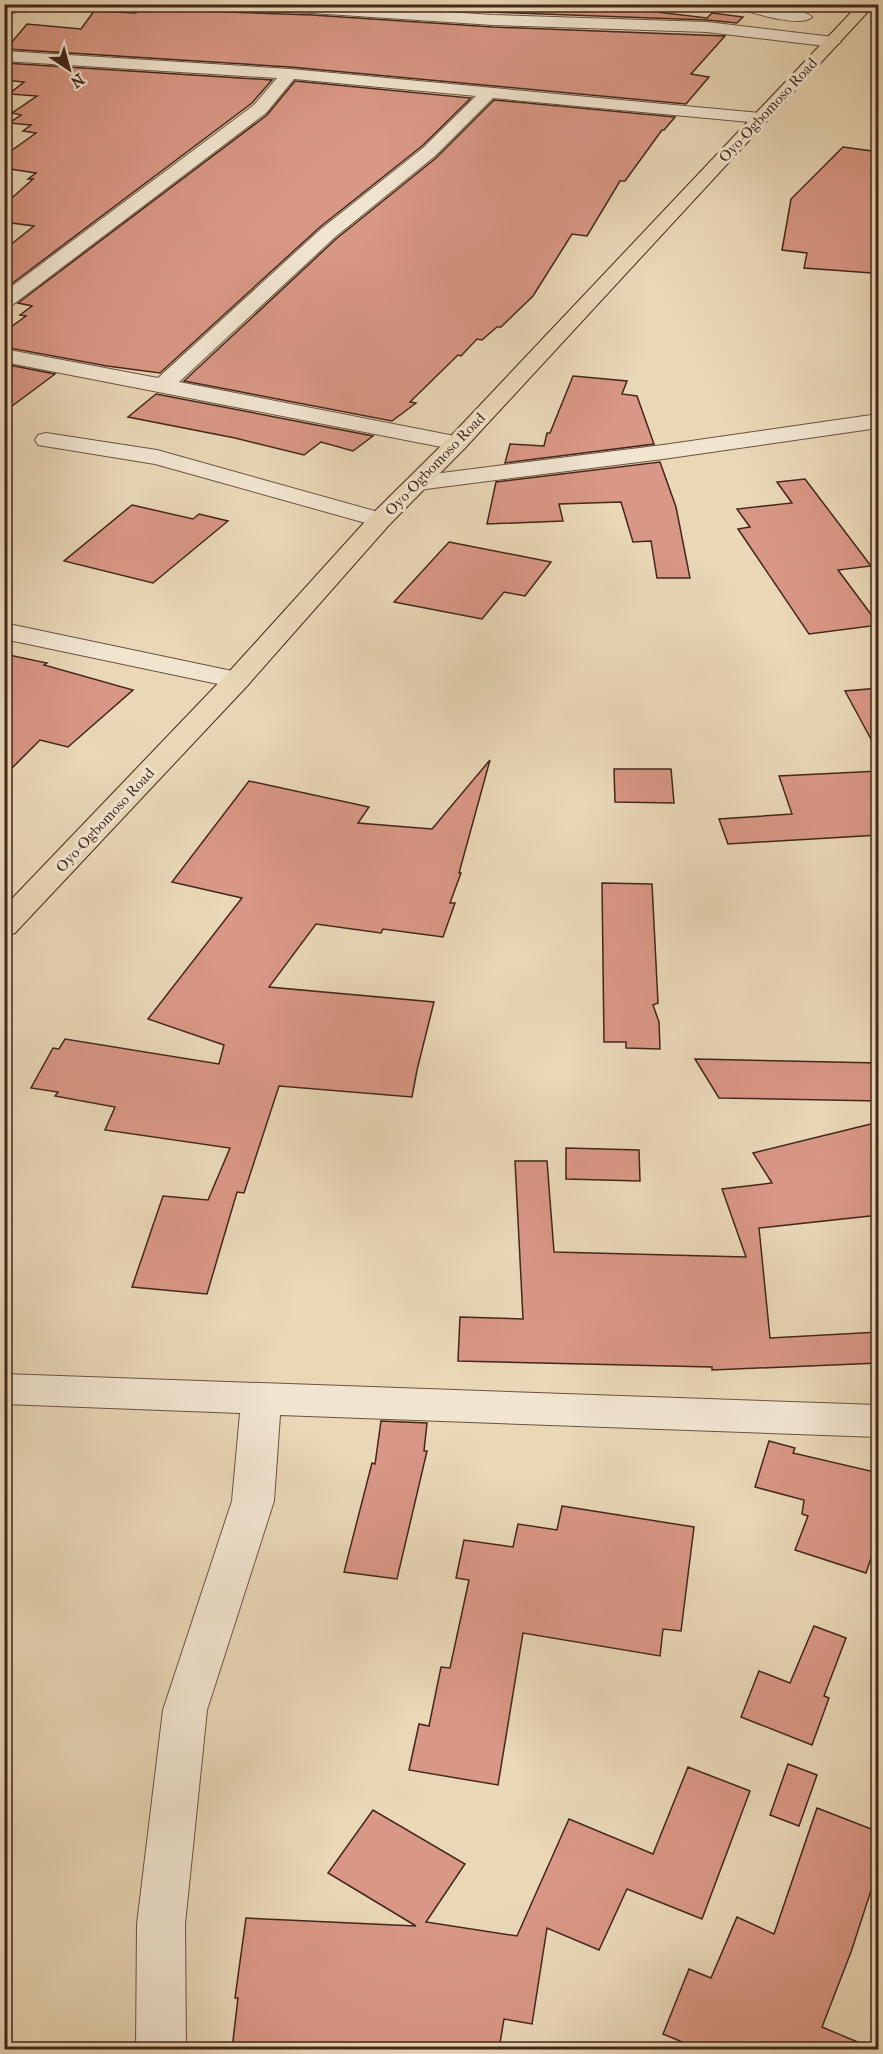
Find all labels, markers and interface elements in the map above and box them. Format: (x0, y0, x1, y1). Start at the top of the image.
north arrow (39, 39, 99, 99)
street label: Oyo-Ogbomoso Road (715, 53, 822, 166)
text: N (66, 69, 88, 92)
street label: Oyo-Ogbomoso Road (381, 408, 489, 519)
street label: Oyo-Ogbomoso Road (52, 763, 159, 876)

